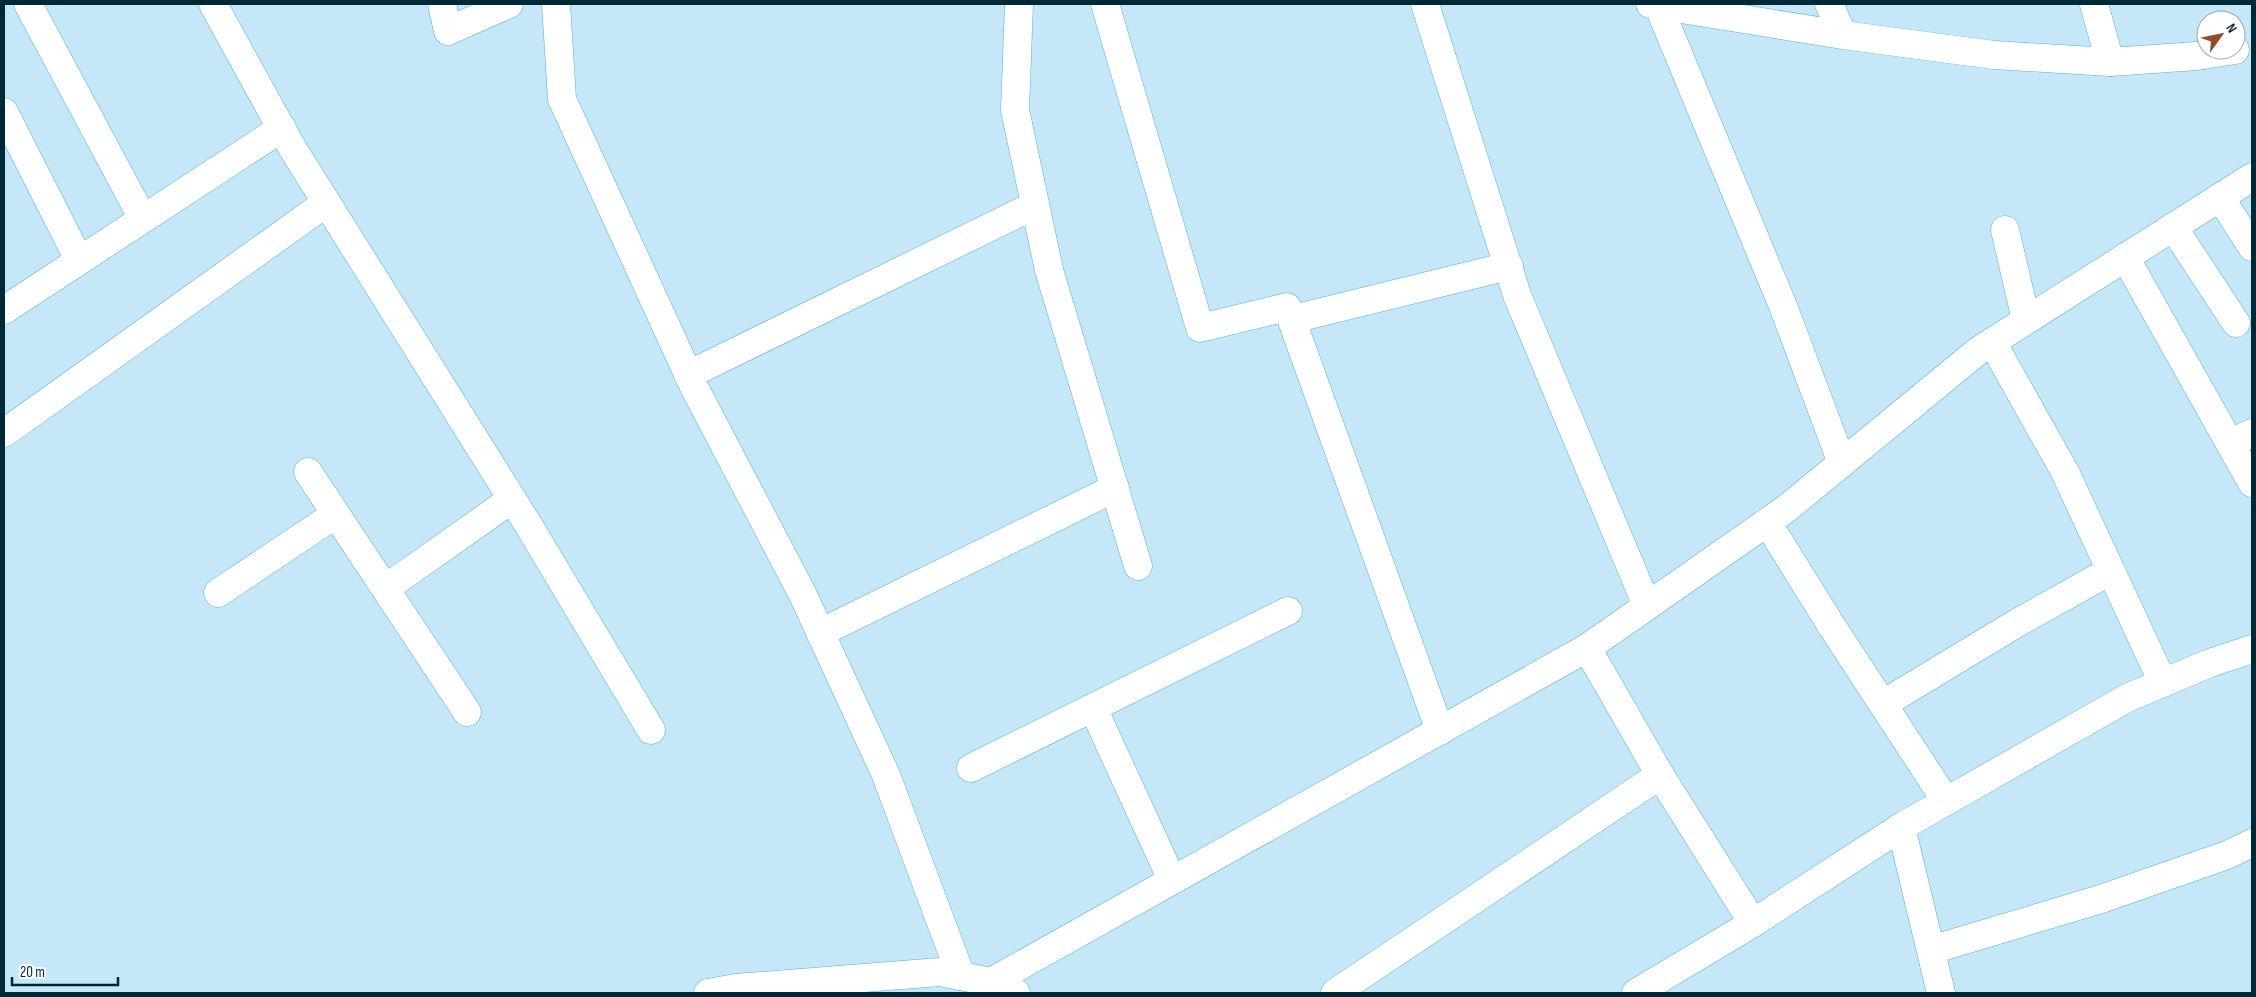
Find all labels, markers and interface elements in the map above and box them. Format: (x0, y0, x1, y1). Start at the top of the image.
north arrow (2196, 10, 2246, 60)
text: N (2222, 20, 2241, 36)
scale bar (12, 954, 119, 986)
text: 20 m (20, 963, 45, 982)

